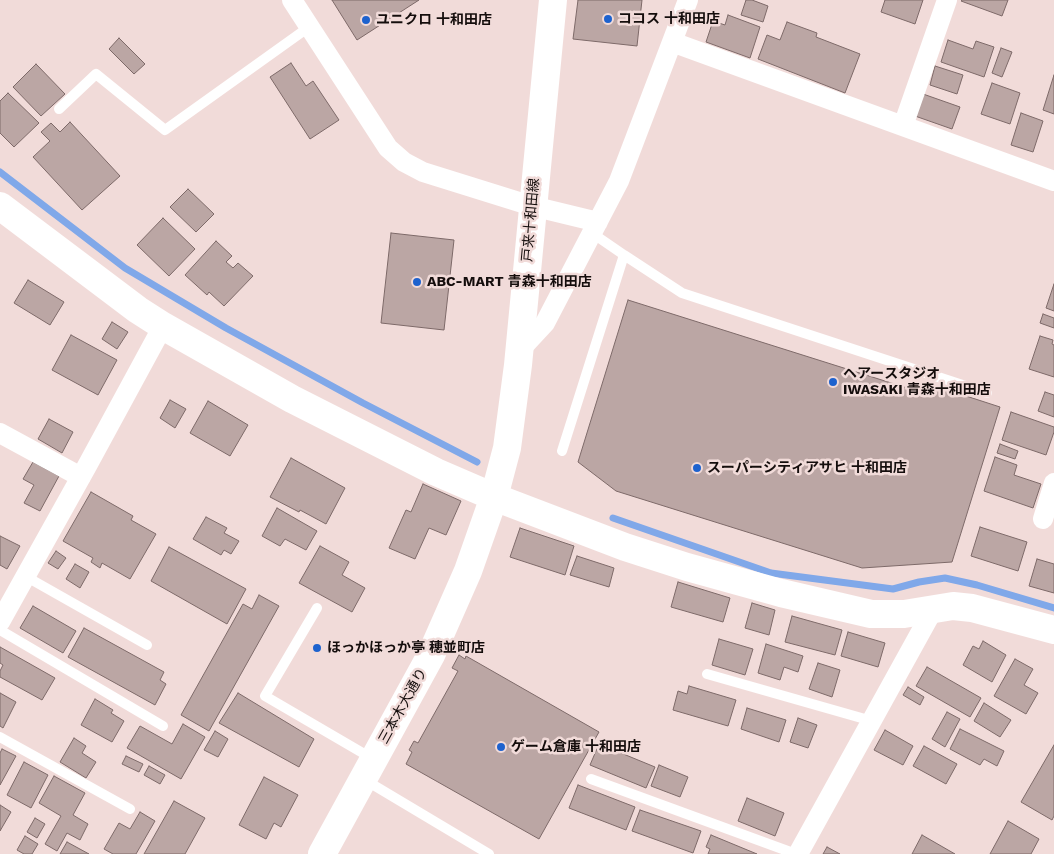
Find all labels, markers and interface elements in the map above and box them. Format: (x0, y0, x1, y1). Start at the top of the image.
place label: ココス 十和田店 (618, 11, 720, 27)
place label: ユニクロ 十和田店 (376, 12, 492, 28)
marker: ココス 十和田店 (602, 13, 614, 25)
marker: ユニクロ 十和田店 (360, 14, 372, 26)
street label: 戸来十和田線 (519, 177, 543, 263)
place label: ABC-MART 青森十和田店 (427, 274, 592, 290)
marker: ABC-MART 青森十和田店 (411, 276, 423, 288)
place label: ヘアースタジオ IWASAKI 青森十和田店 (843, 366, 991, 398)
marker: ヘアースタジオ IWASAKI 青森十和田店 (827, 376, 839, 388)
place label: スーパーシティアサヒ 十和田店 (707, 460, 907, 476)
marker: スーパーシティアサヒ 十和田店 (691, 462, 703, 474)
place label: ほっかほっか亭 穂並町店 (327, 640, 485, 656)
marker: ほっかほっか亭 穂並町店 (311, 642, 323, 654)
street label: 三本木大通り (375, 665, 431, 747)
place label: ゲーム倉庫 十和田店 (511, 739, 641, 755)
marker: ゲーム倉庫 十和田店 (495, 741, 507, 753)

